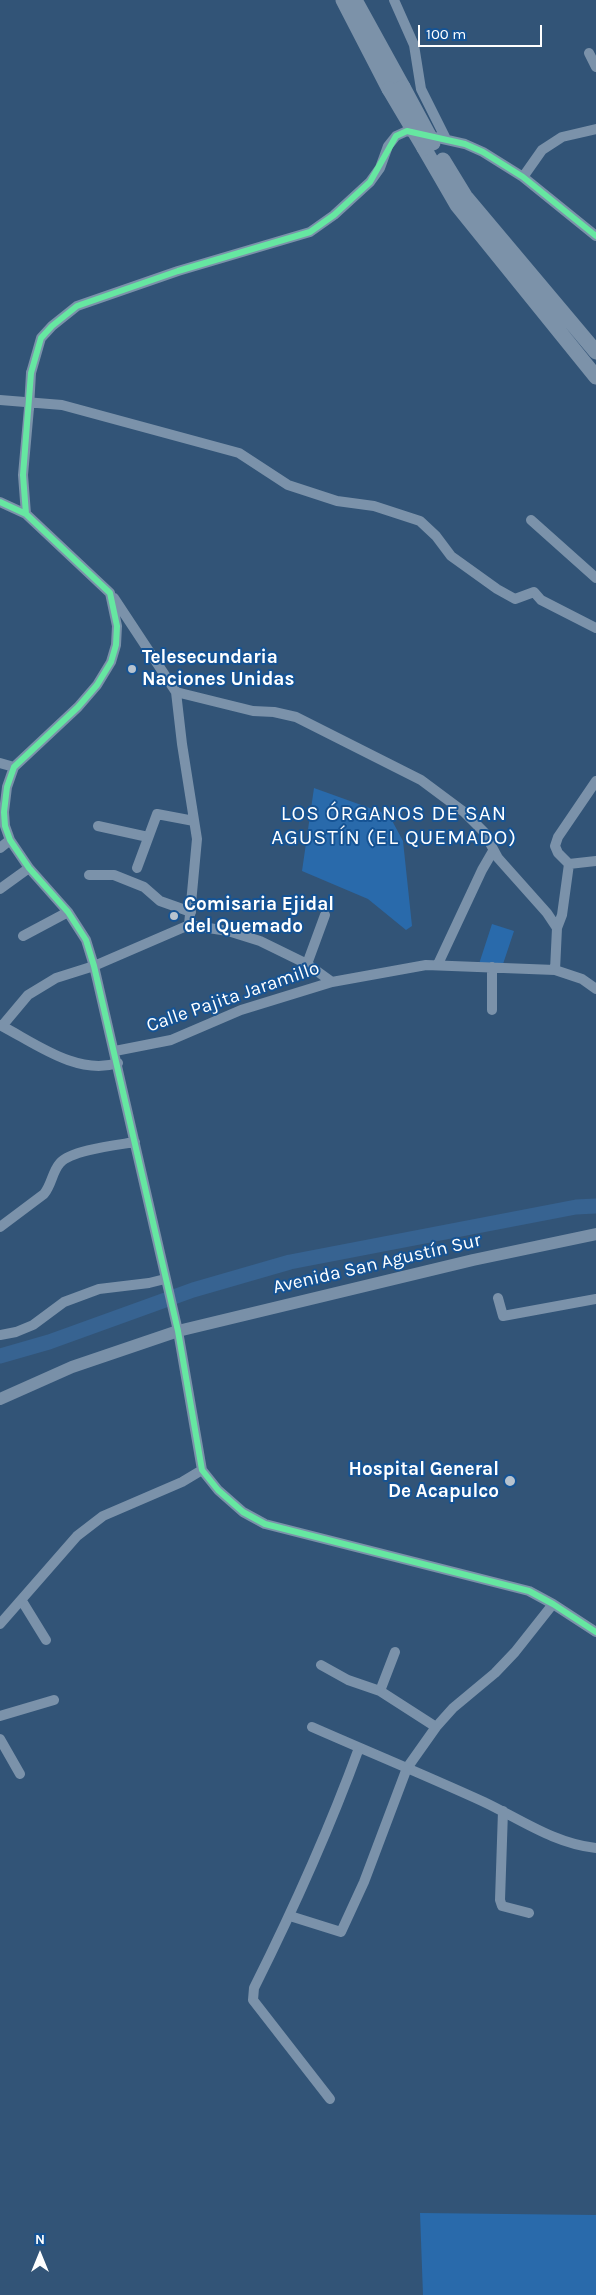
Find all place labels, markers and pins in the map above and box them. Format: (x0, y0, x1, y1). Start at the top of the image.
place label: Telesecundaria Naciones Unidas (142, 647, 295, 691)
marker: Telesecundaria Naciones Unidas (126, 663, 138, 675)
place label: Comisaria Ejidal del Quemado (184, 894, 334, 938)
marker: Comisaria Ejidal del Quemado (168, 910, 180, 922)
place label: Hospital General De Acapulco (349, 1459, 499, 1503)
marker: Hospital General De Acapulco (503, 1474, 517, 1488)

